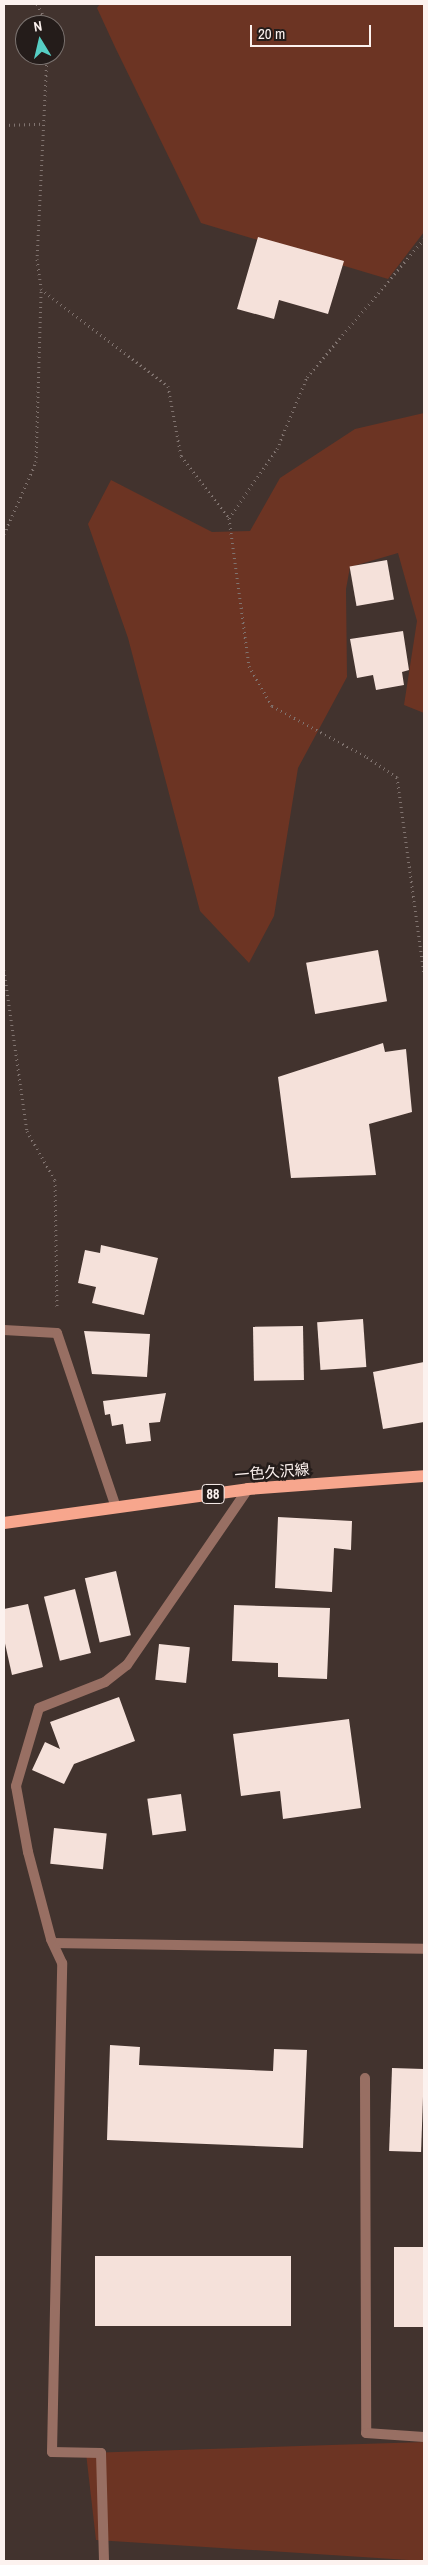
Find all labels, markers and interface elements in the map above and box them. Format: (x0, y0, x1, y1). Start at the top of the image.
north arrow (15, 15, 65, 65)
scale bar (253, 15, 374, 47)
text: N (32, 17, 43, 36)
text: 20 m (258, 23, 285, 44)
street label: 一色久沢線 (234, 1460, 310, 1484)
road number: 88 (200, 1482, 226, 1506)

